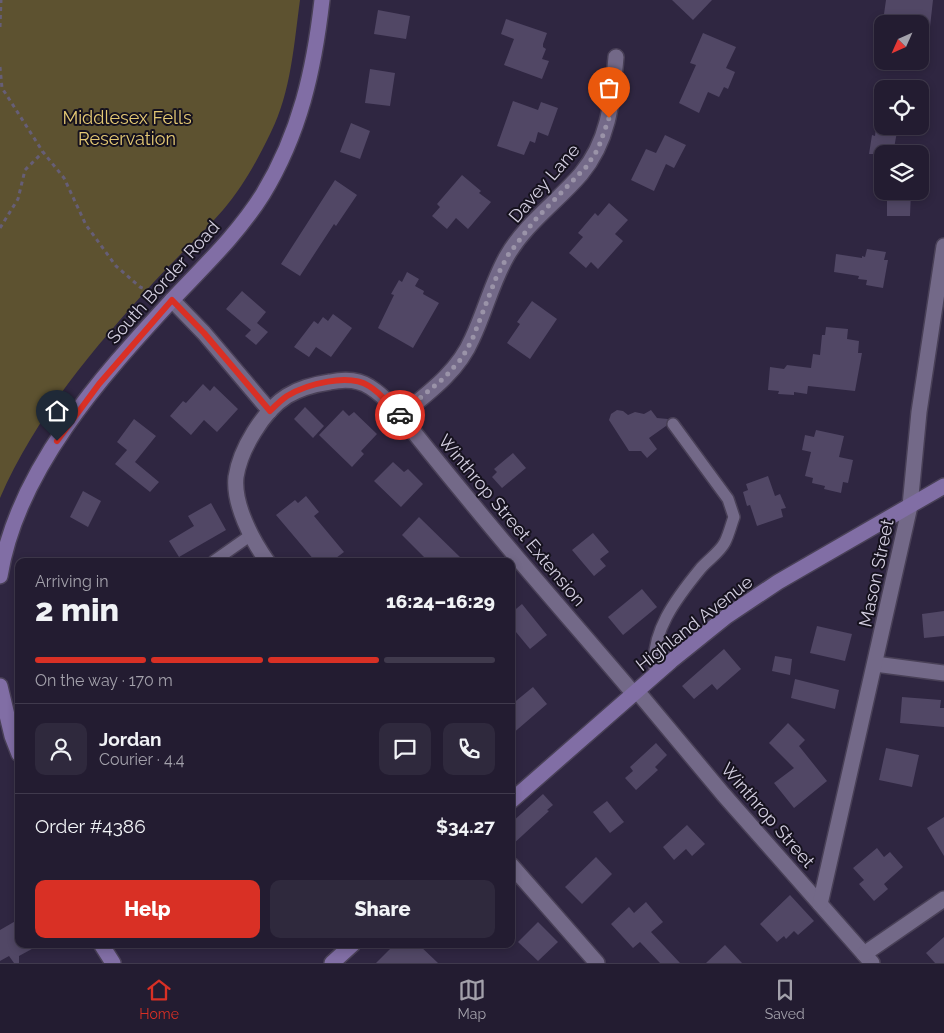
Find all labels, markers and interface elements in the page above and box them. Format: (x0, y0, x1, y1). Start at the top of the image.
north arrow (874, 15, 929, 70)
map controls (874, 15, 929, 200)
pin (588, 67, 630, 118)
icon: bag (595, 74, 623, 102)
button: locate (874, 80, 929, 135)
park label: Middlesex Fells Reservation (62, 107, 192, 149)
street label: Davey Lane (504, 139, 584, 227)
button: layers (874, 145, 929, 200)
street label: South Border Road (102, 216, 224, 348)
pin (36, 390, 78, 441)
courier (375, 390, 425, 440)
icon: home (43, 397, 71, 425)
icon: car (386, 401, 414, 429)
street label: Winthrop Street Extension (434, 430, 590, 610)
street label: Mason Street (854, 517, 898, 629)
street label: Highland Avenue (631, 571, 757, 675)
text: Arriving in (35, 572, 109, 591)
text: 16:24–16:29 (386, 590, 495, 612)
text: 2 min (35, 591, 119, 628)
text: On the way · 170 m (35, 671, 173, 690)
button: person (35, 723, 87, 775)
button: chat (379, 723, 431, 775)
button: phone (443, 723, 495, 775)
text: Jordan (99, 728, 162, 750)
text: Courier · 4.4 (99, 750, 184, 769)
street label: Winthrop Street (717, 758, 819, 872)
text: Order #4386 (35, 815, 146, 837)
text: $34.27 (436, 815, 495, 837)
button: Help (35, 880, 260, 938)
button: Share (270, 880, 495, 938)
tab: Home (139, 976, 179, 1022)
tab: Map (458, 976, 486, 1022)
tab: Saved (765, 976, 805, 1022)

